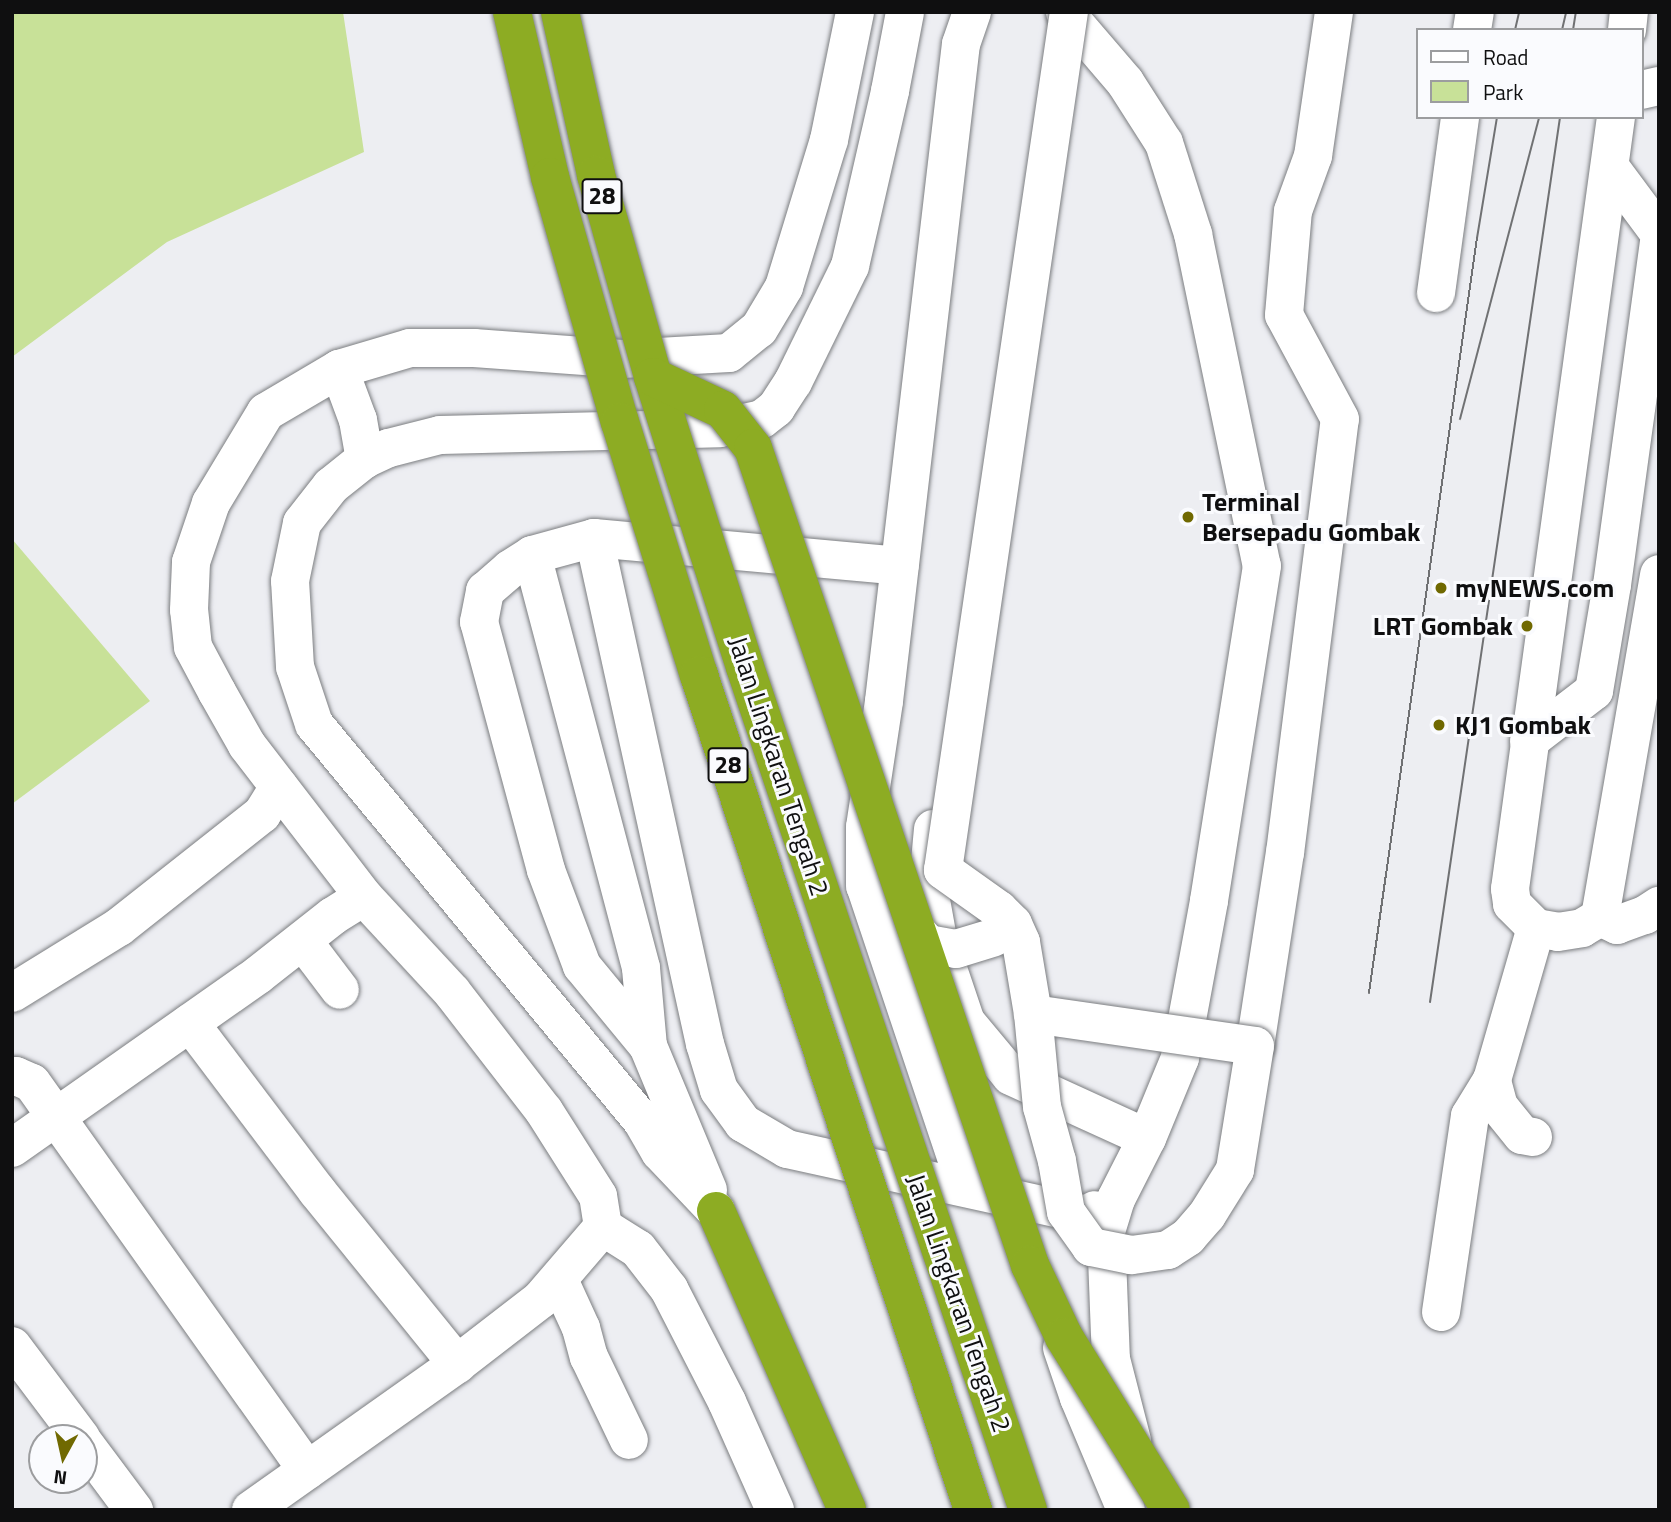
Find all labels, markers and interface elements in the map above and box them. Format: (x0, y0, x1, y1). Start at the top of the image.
legend (1416, 28, 1643, 119)
text: Road (1483, 41, 1528, 73)
text: Park (1483, 76, 1523, 108)
road number: 28 (581, 176, 623, 216)
place label: Terminal Bersepadu Gombak (1202, 486, 1420, 548)
marker: Terminal Bersepadu Gombak (1180, 509, 1196, 525)
place label: myNEWS.com (1455, 572, 1614, 604)
marker: myNEWS.com (1433, 580, 1449, 596)
place label: LRT Gombak (1373, 610, 1513, 642)
marker: LRT Gombak (1519, 618, 1535, 634)
street label: Jalan Lingkaran Tengah 2 (722, 632, 836, 900)
place label: KJ1 Gombak (1455, 709, 1591, 741)
marker: KJ1 Gombak (1429, 715, 1449, 735)
road number: 28 (707, 744, 749, 786)
street label: Jalan Lingkaran Tengah 2 (900, 1170, 1018, 1436)
north arrow (28, 1424, 98, 1494)
text: N (52, 1463, 69, 1494)

